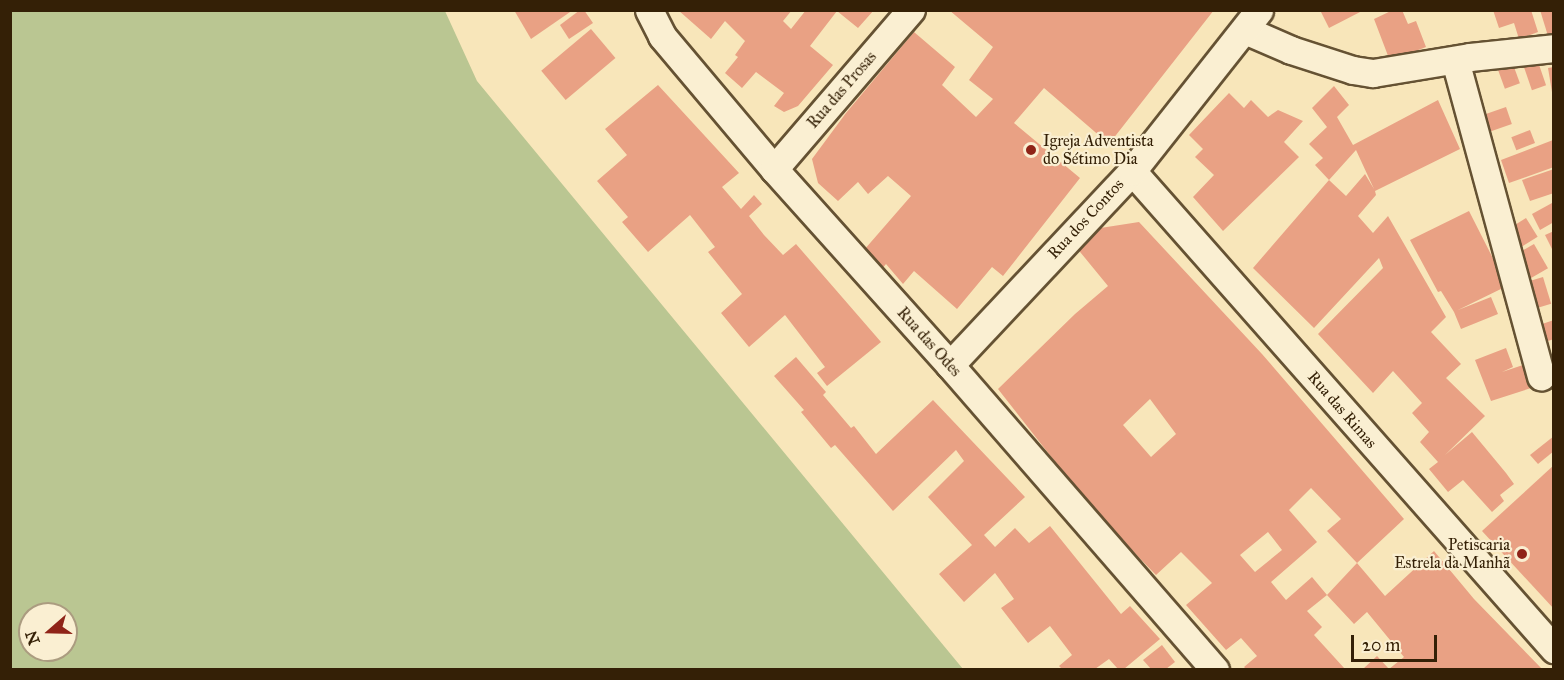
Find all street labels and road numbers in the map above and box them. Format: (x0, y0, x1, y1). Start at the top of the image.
street label: Rua das Prosas (803, 48, 881, 132)
street label: Rua dos Contos (1044, 175, 1128, 263)
street label: Rua das Odes (893, 303, 965, 381)
street label: Rua das Rimas (1303, 368, 1381, 452)

